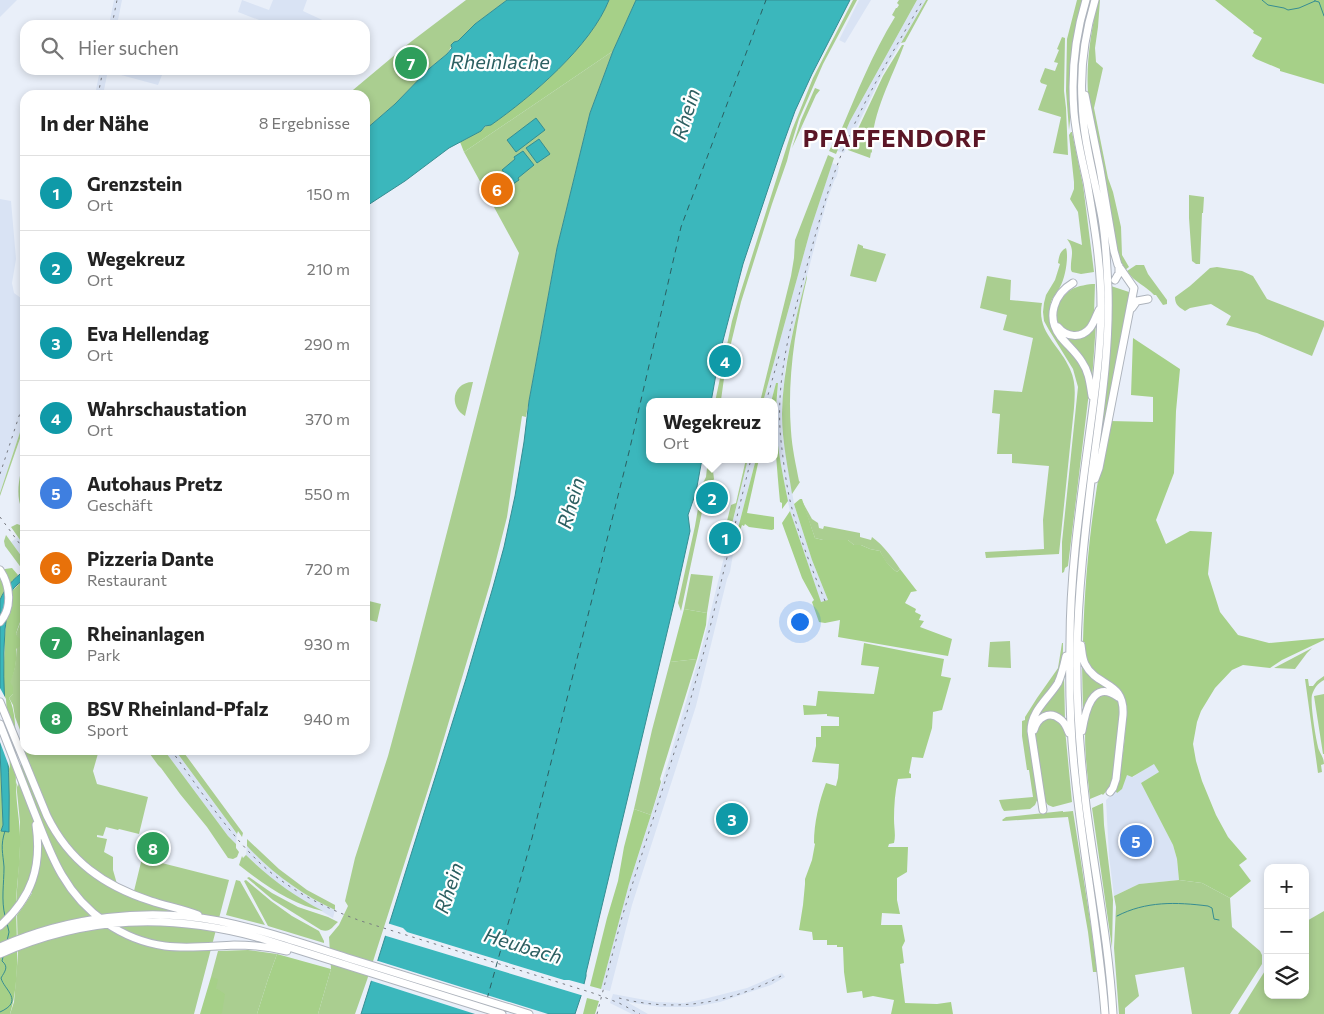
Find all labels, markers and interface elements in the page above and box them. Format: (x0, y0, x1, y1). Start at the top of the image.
search box (20, 20, 370, 75)
icon: search (38, 34, 66, 62)
text: Hier suchen (78, 36, 179, 59)
pin: 7 (395, 44, 427, 82)
water label: Rheinlache (450, 49, 550, 73)
water label: Rhein (666, 85, 704, 142)
text: In der Nähe (40, 110, 149, 135)
text: 8 Ergebnisse (259, 113, 350, 132)
district label: PFAFFENDORF (803, 123, 987, 152)
pin: 6 (481, 170, 513, 208)
text: Grenzstein (87, 172, 182, 195)
text: 1 (52, 184, 60, 203)
text: 150 m (307, 184, 350, 203)
text: Ort (87, 195, 113, 214)
text: Wegekreuz (87, 247, 185, 270)
text: 2 (51, 259, 61, 278)
text: 210 m (307, 259, 350, 278)
text: Ort (87, 270, 113, 289)
text: Eva Hellendag (87, 322, 209, 345)
text: 3 (51, 334, 61, 353)
text: 290 m (304, 334, 350, 353)
pin: 4 (709, 342, 741, 380)
text: Ort (87, 345, 113, 364)
text: Wahrschaustation (87, 397, 247, 420)
popup (646, 398, 778, 463)
text: 4 (51, 409, 61, 428)
text: 370 m (305, 409, 350, 428)
text: Wegekreuz (663, 410, 761, 433)
text: Ort (87, 420, 113, 439)
text: Ort (663, 433, 689, 452)
text: Autohaus Pretz (87, 472, 223, 495)
water label: Rhein (551, 474, 589, 531)
pin: 2 (696, 479, 728, 517)
text: 5 (51, 484, 61, 503)
text: 550 m (304, 484, 350, 503)
text: Geschäft (87, 495, 153, 514)
pin: 1 (709, 519, 741, 557)
text: Pizzeria Dante (87, 547, 214, 570)
text: 6 (51, 559, 61, 578)
text: 720 m (305, 559, 350, 578)
text: Restaurant (87, 570, 167, 589)
your location (787, 609, 813, 635)
text: Rheinanlagen (87, 622, 205, 645)
text: 7 (52, 634, 60, 653)
text: 930 m (304, 634, 350, 653)
text: Park (87, 645, 120, 664)
text: BSV Rheinland-Pfalz (87, 697, 268, 720)
text: 8 (51, 709, 61, 728)
text: 940 m (303, 709, 350, 728)
text: Sport (87, 720, 128, 739)
pin: 3 (716, 800, 748, 838)
pin: 5 (1120, 822, 1152, 860)
pin: 8 (137, 829, 169, 867)
water label: Rhein (429, 859, 467, 916)
map controls (1264, 864, 1309, 999)
button: + (1264, 864, 1309, 909)
button: − (1264, 909, 1309, 954)
water label: Heubach (481, 922, 565, 968)
button: layers (1264, 954, 1309, 999)

